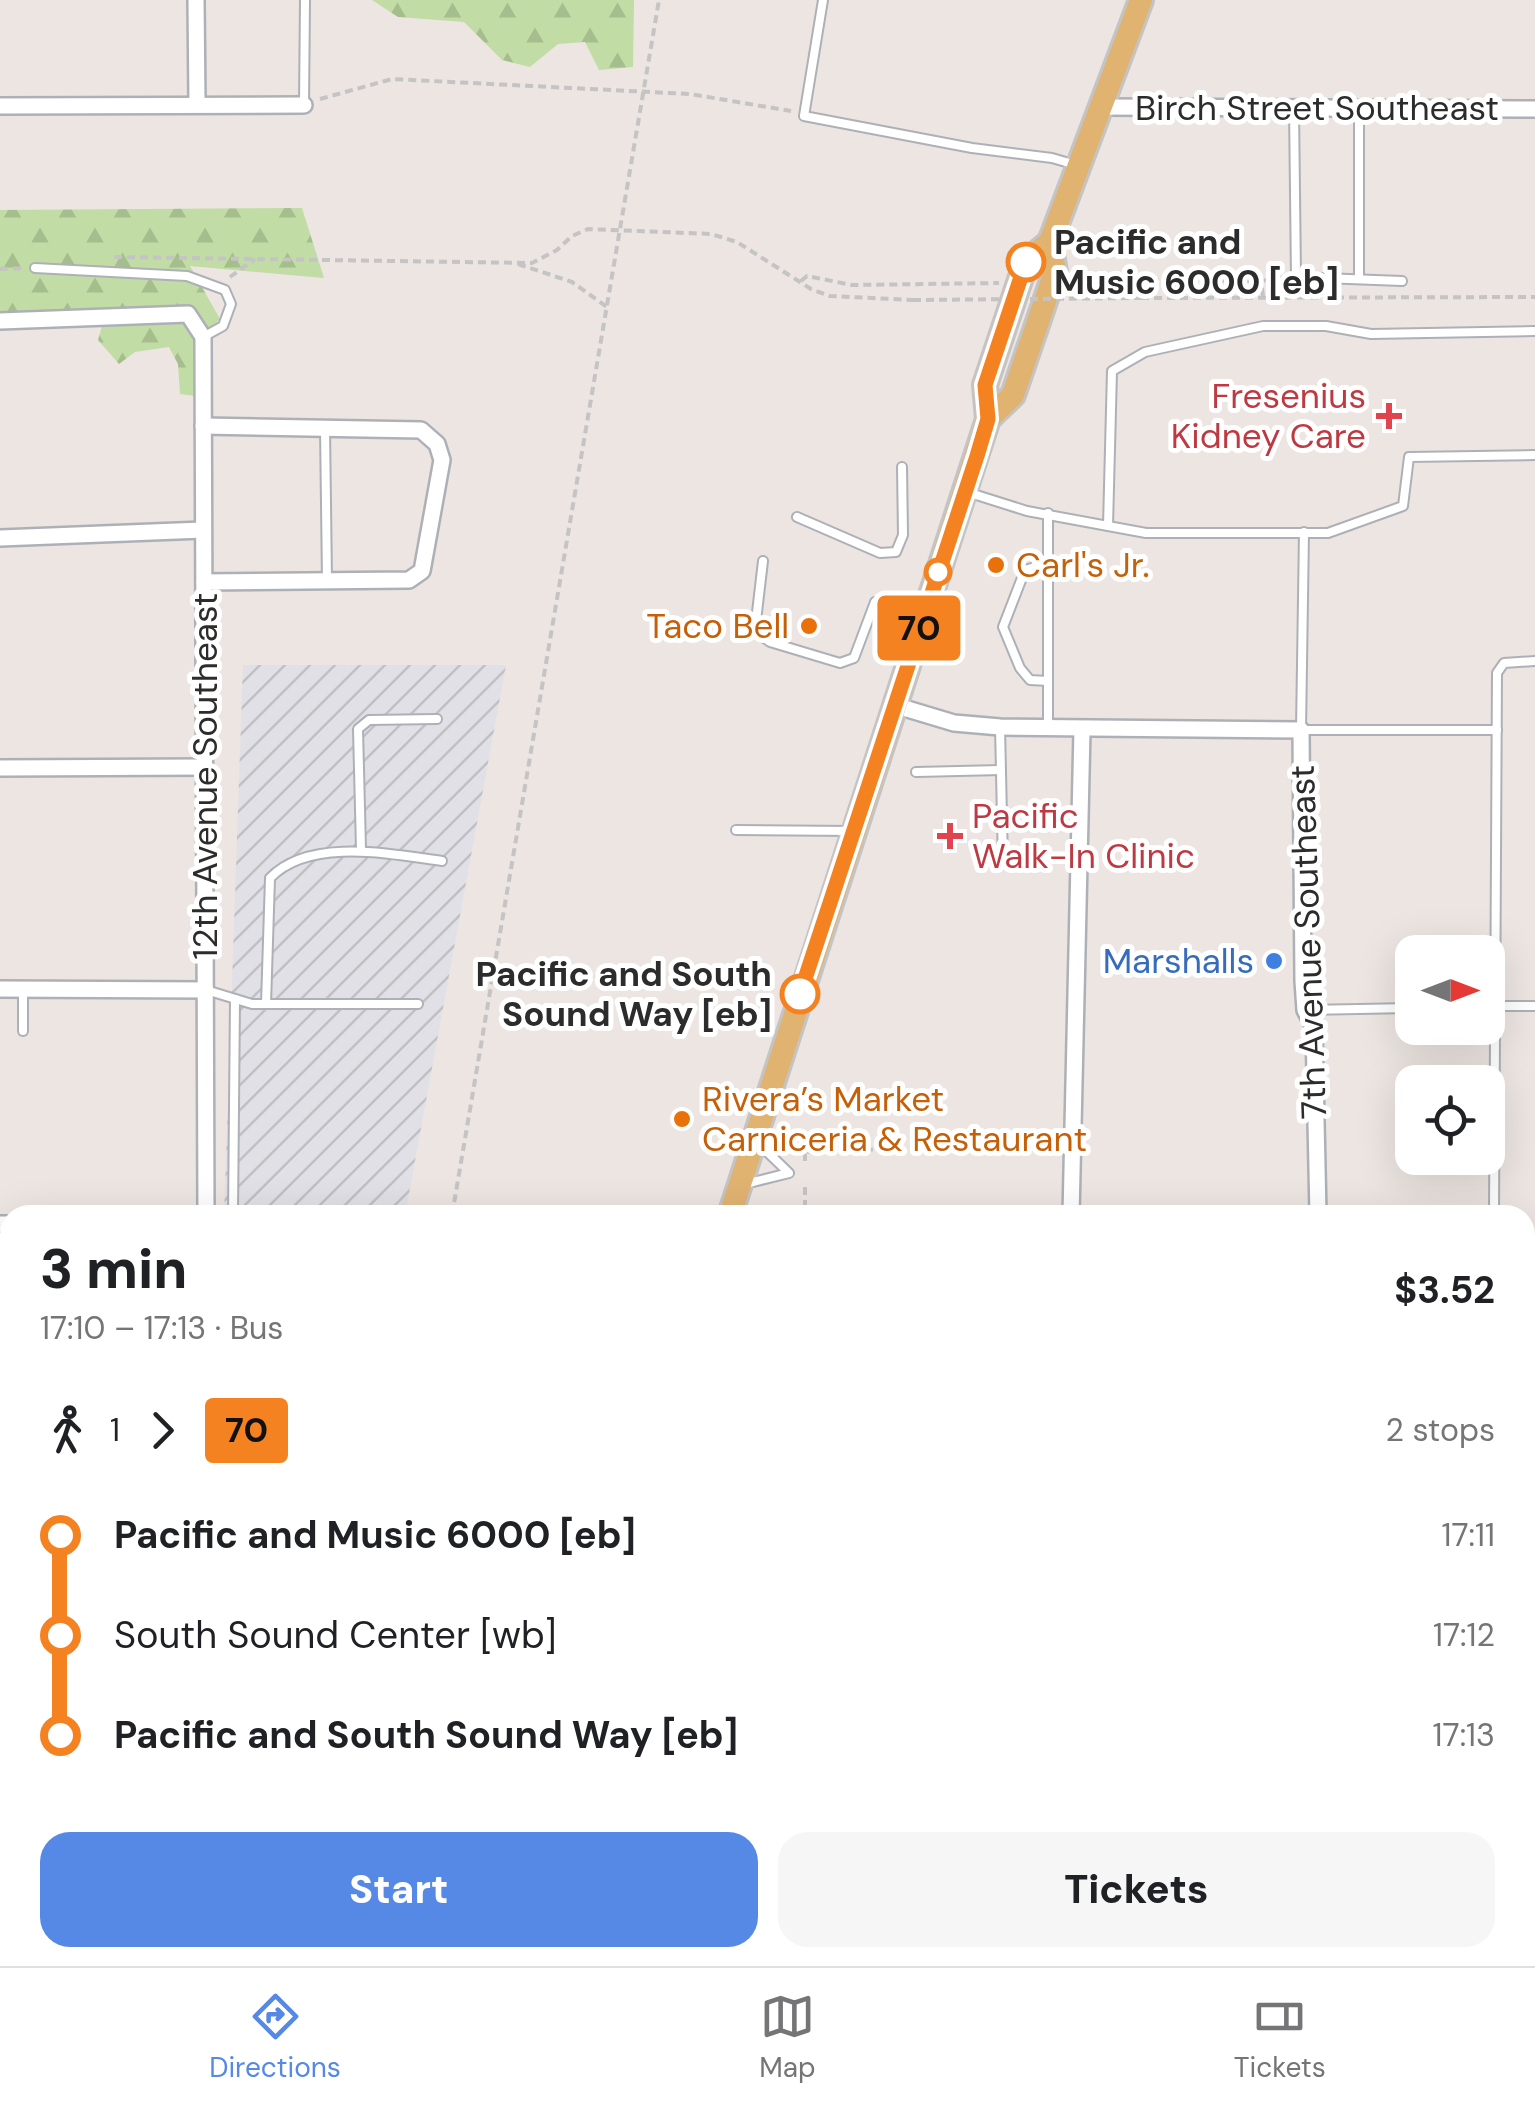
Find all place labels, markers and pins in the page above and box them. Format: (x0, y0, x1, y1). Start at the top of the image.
place label: Pacific and Music 6000 [eb] (1054, 219, 1339, 305)
marker: Pacific and Music 6000 [eb] (1007, 243, 1045, 281)
place label: Fresenius Kidney Care (1171, 373, 1366, 459)
marker: Fresenius Kidney Care (1376, 403, 1402, 429)
place label: Carl's Jr. (1016, 542, 1149, 588)
marker: Carl's Jr. (985, 554, 1007, 576)
unlabelled marker (925, 559, 951, 585)
place label: Taco Bell (646, 603, 789, 649)
marker: Taco Bell (798, 615, 820, 637)
place label: Pacific Walk-In Clinic (972, 793, 1195, 879)
marker: Pacific Walk-In Clinic (937, 823, 963, 849)
place label: Marshalls (1103, 938, 1254, 984)
marker: Marshalls (1263, 950, 1285, 972)
place label: Pacific and South Sound Way [eb] (475, 951, 772, 1037)
marker: Pacific and South Sound Way [eb] (781, 975, 819, 1013)
place label: Rivera’s Market Carniceria & Restaurant (702, 1076, 1087, 1162)
marker: Rivera’s Market Carniceria & Restaurant (671, 1108, 693, 1130)

